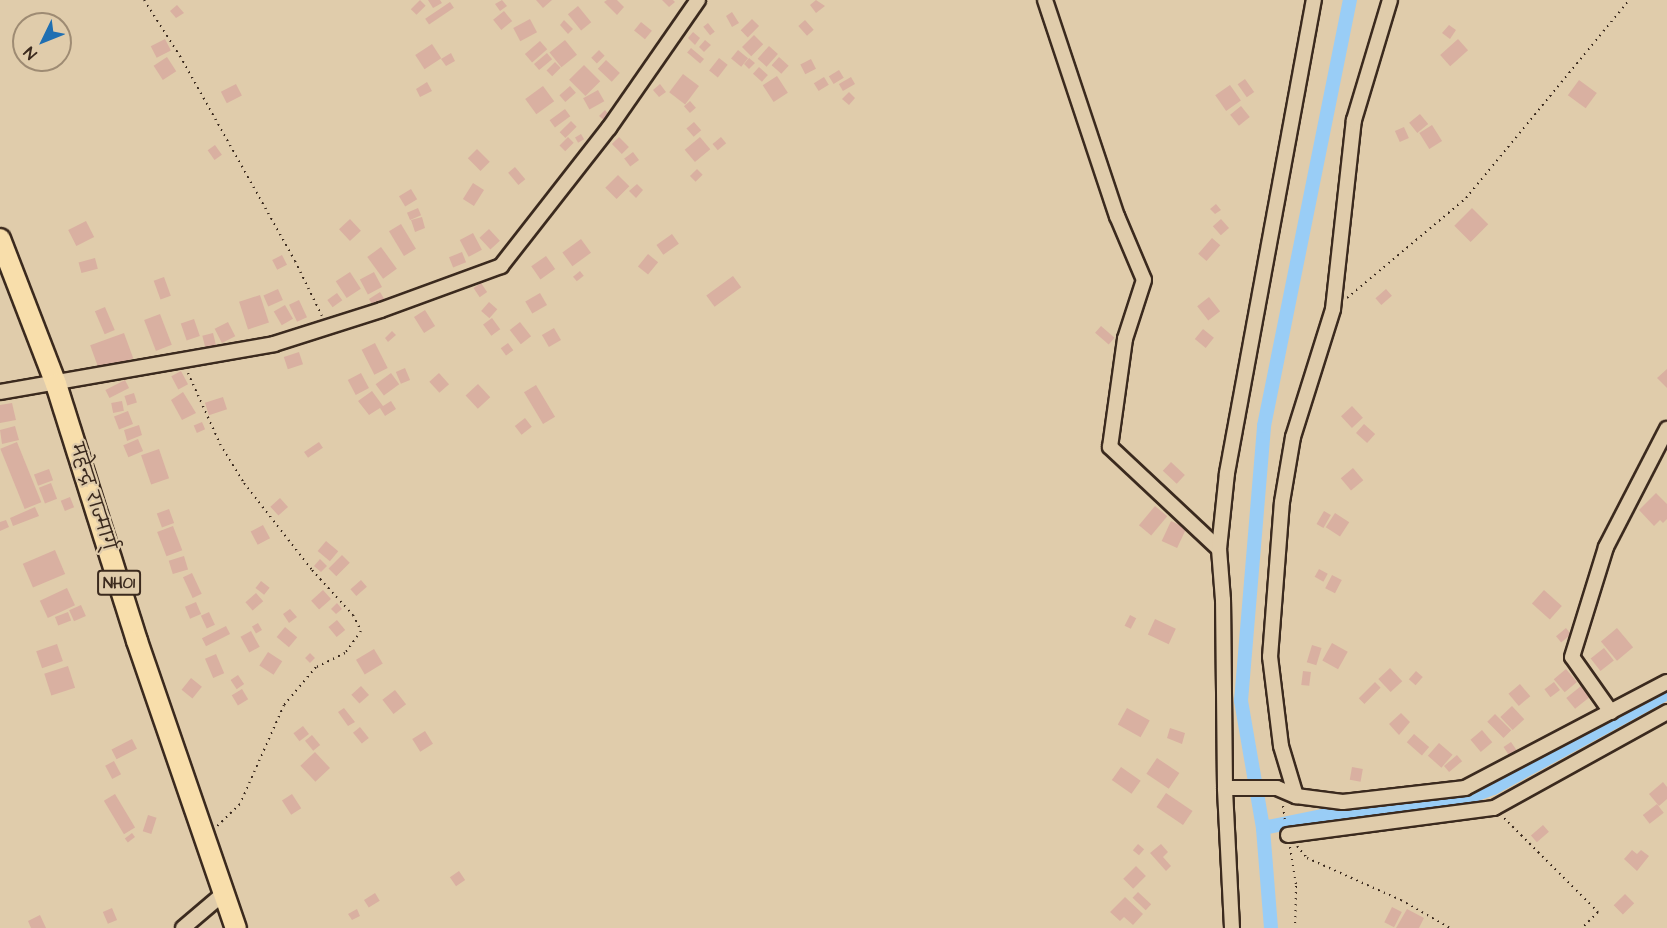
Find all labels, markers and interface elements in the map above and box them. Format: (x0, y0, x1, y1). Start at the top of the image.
north arrow (12, 12, 72, 72)
text: N (19, 42, 42, 64)
street label: महेन्द्र राज्मार्ग् (65, 441, 119, 553)
road number: NH01 (96, 570, 142, 596)

